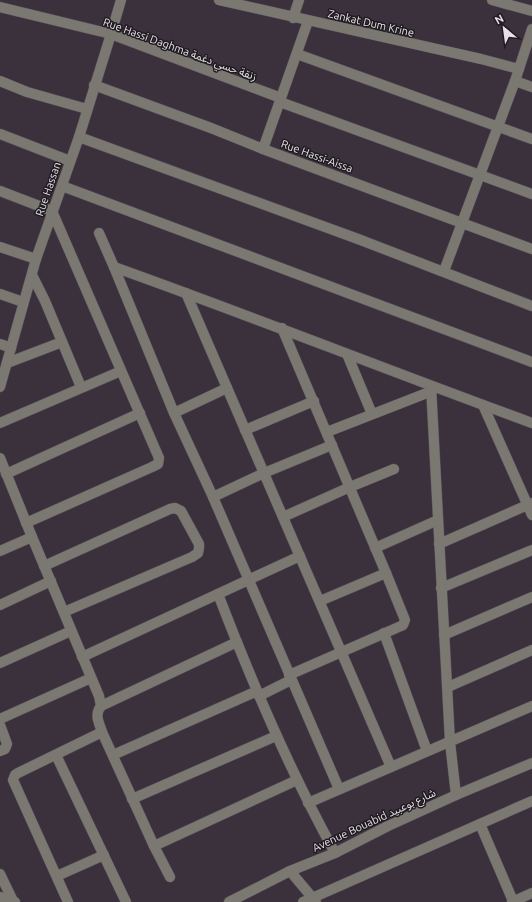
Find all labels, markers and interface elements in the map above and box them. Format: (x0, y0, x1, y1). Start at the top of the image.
street label: Zankat Dum Krine (327, 7, 415, 39)
north arrow (484, 8, 524, 48)
text: N (493, 12, 506, 26)
street label: Rue Hassi Daghma زنقة حسي دغمة (100, 16, 258, 86)
street label: Rue Hassi-Aissa (279, 137, 355, 175)
street label: Rue Hassan (33, 160, 63, 218)
street label: Avenue Bouabid شارع بوعبيد (311, 786, 439, 856)

